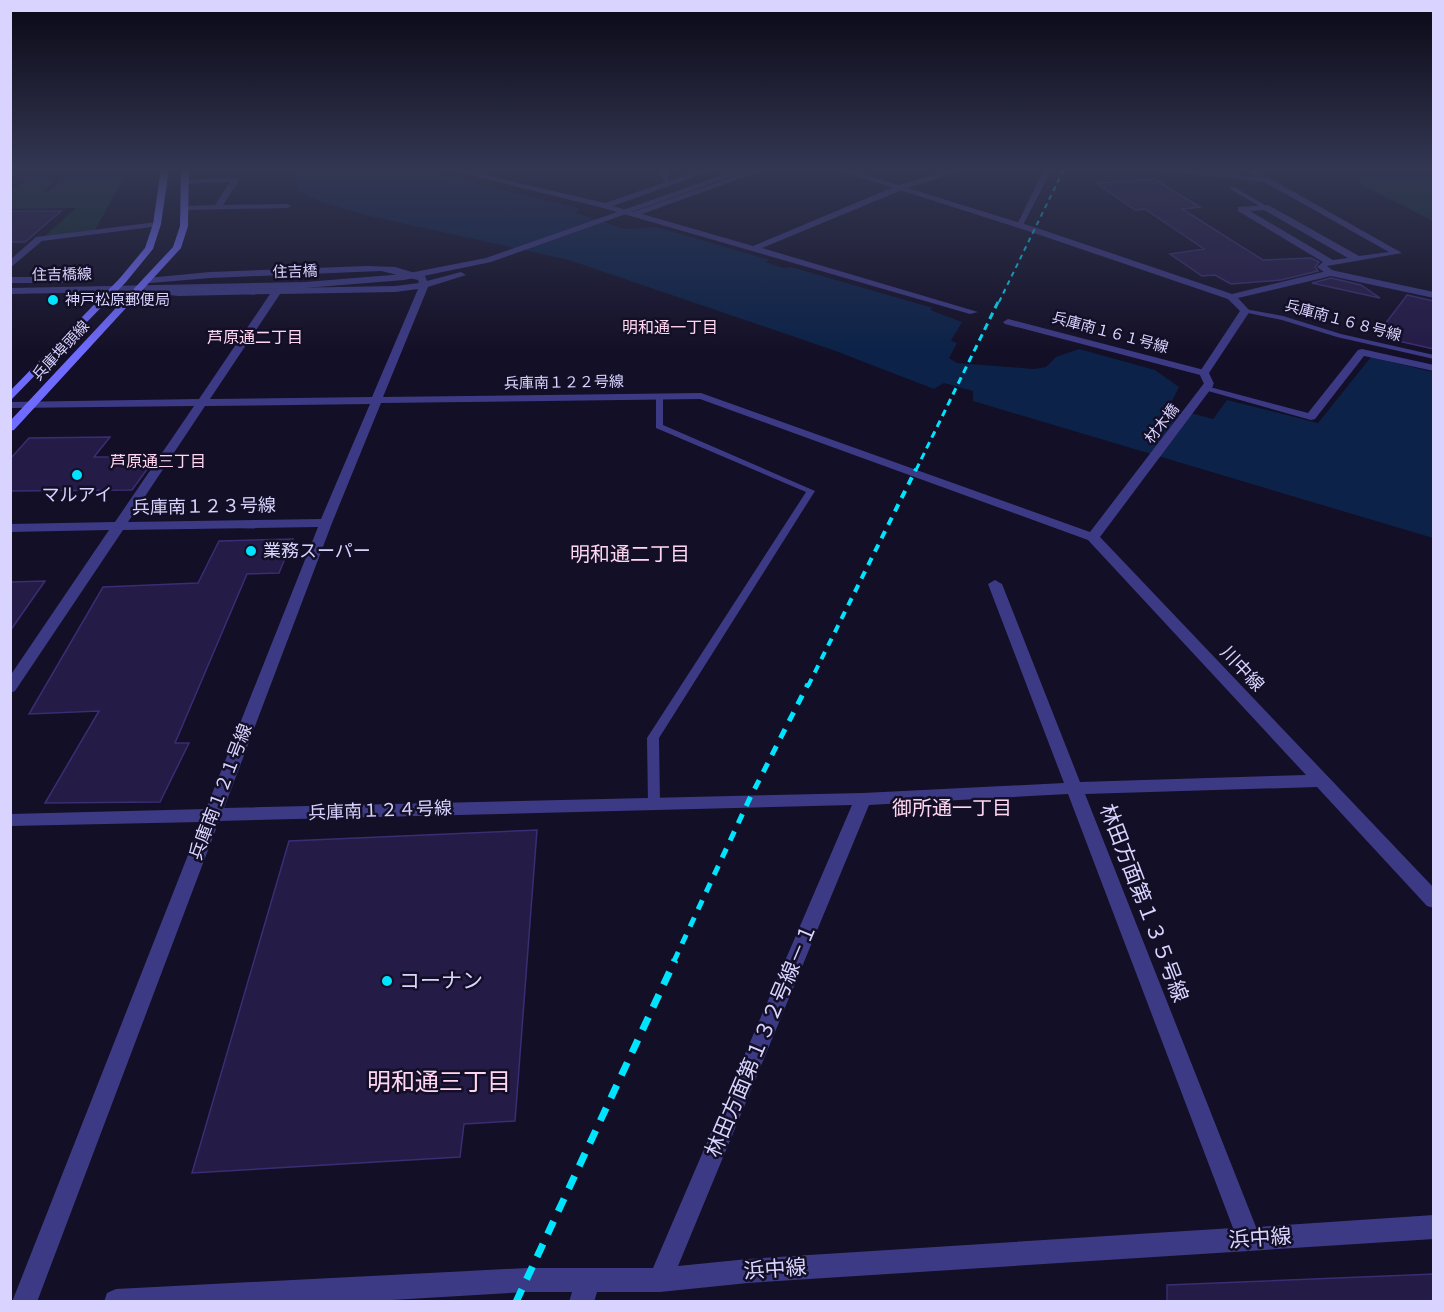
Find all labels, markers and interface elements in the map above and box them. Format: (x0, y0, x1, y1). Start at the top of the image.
street label: 住吉橋 (272, 261, 318, 283)
street label: 住吉橋線 (32, 264, 92, 286)
place label: 神戸松原郵便局 (65, 290, 170, 311)
marker: 神戸松原郵便局 (46, 293, 60, 307)
street label: 兵庫南１６８号線 (1282, 295, 1404, 347)
street label: 兵庫南１６１号線 (1049, 307, 1171, 359)
street label: 兵庫埠頭線 (28, 316, 94, 386)
district label: 明和通一丁目 (622, 317, 718, 339)
district label: 芦原通二丁目 (207, 327, 303, 349)
street label: 兵庫南１２２号線 (504, 371, 624, 395)
street label: 材木橋 (1140, 400, 1184, 448)
district label: 芦原通三丁目 (110, 451, 206, 473)
marker: マルアイ (70, 468, 84, 482)
place label: マルアイ (41, 483, 113, 508)
street label: 兵庫南１２３号線 (132, 493, 276, 521)
place label: 業務スーパー (263, 539, 371, 564)
district label: 明和通二丁目 (570, 541, 690, 569)
marker: 業務スーパー (244, 544, 258, 558)
street label: 川中線 (1214, 641, 1270, 697)
street label: 兵庫南１２１号線 (184, 720, 258, 864)
district label: 御所通一丁目 (892, 795, 1012, 823)
street label: 兵庫南１２４号線 (308, 796, 452, 826)
street label: 林田方面第１３５号線 (1092, 800, 1196, 1006)
street label: 林田方面第１３２号線－１ (698, 918, 824, 1162)
place label: コーナン (399, 966, 483, 996)
marker: コーナン (380, 974, 394, 988)
district label: 明和通三丁目 (367, 1065, 511, 1100)
street label: 浜中線 (1228, 1221, 1292, 1255)
street label: 浜中線 (743, 1252, 807, 1286)

